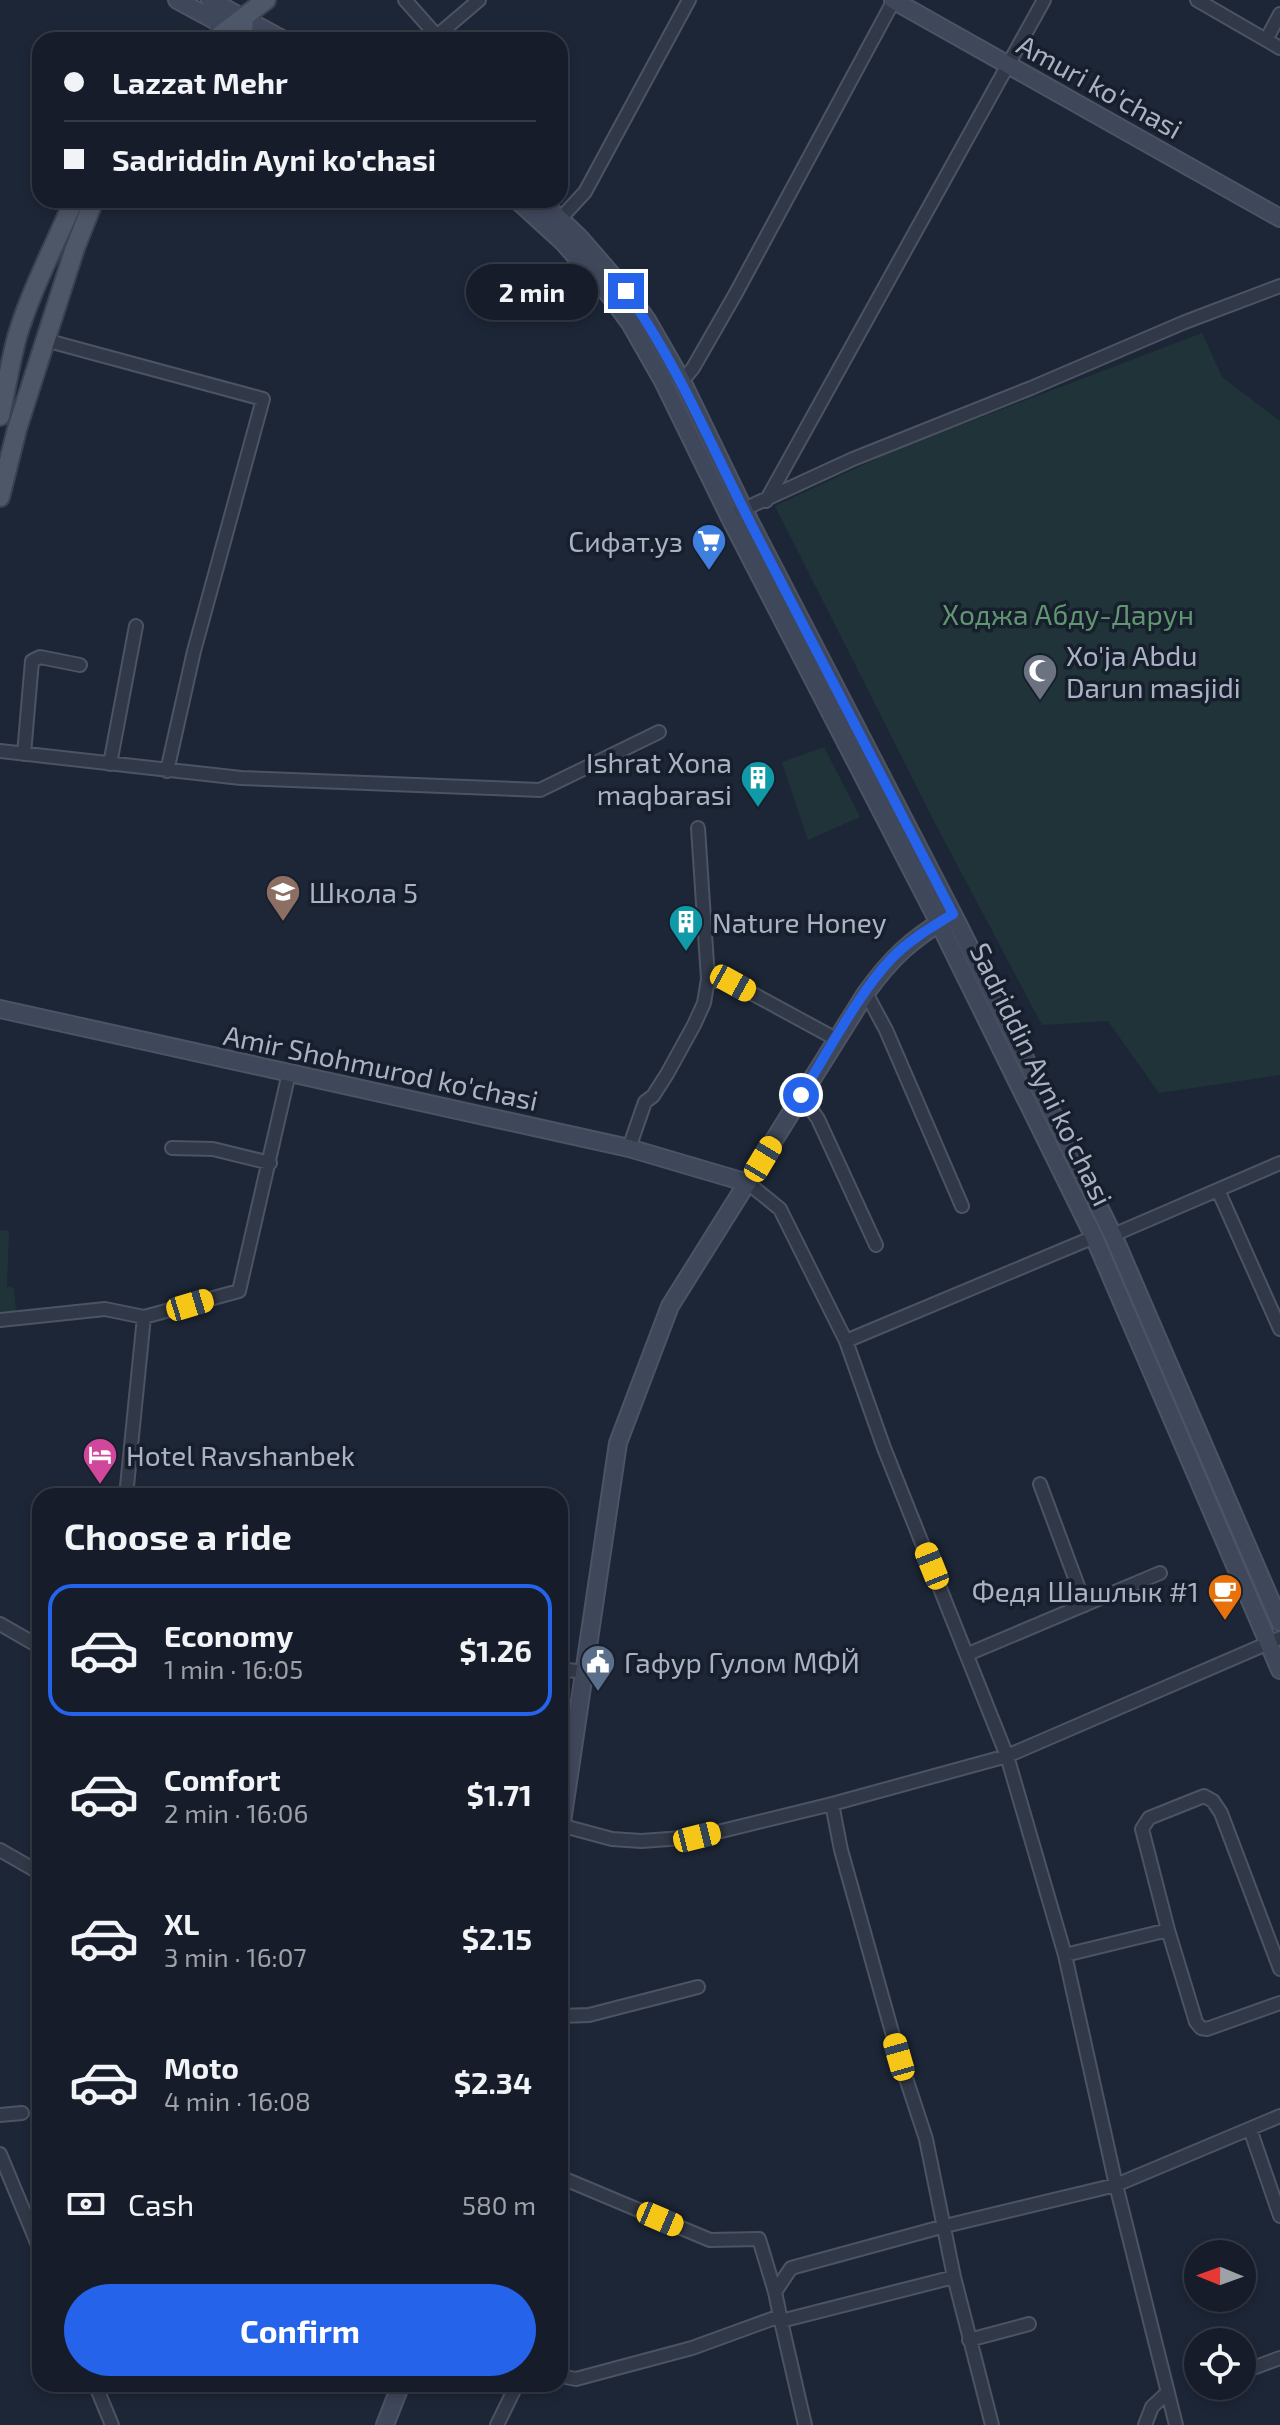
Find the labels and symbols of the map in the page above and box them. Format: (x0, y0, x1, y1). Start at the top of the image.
street label: Amuri ko'chasi (1012, 27, 1188, 145)
callout: 2 min (466, 263, 598, 319)
route end (608, 273, 644, 309)
supermarket icon: Сифат.уз (690, 522, 728, 572)
place label: Сифат.уз (568, 524, 683, 558)
park label: Ходжа Абду-Дарун (942, 597, 1194, 631)
place label: Xo'ja Abdu Darun masjidi (1066, 638, 1241, 704)
mosque icon: Xo'ja Abdu Darun masjidi (1021, 652, 1059, 702)
place label: Ishrat Хоnа mаqbаrasi (586, 745, 732, 811)
building icon: Ishrat Хоnа mаqbаrasi (739, 759, 777, 809)
school or university icon: Школа 5 (264, 873, 302, 923)
place label: Школа 5 (309, 875, 418, 909)
building icon: Nature Honey (667, 903, 705, 953)
place label: Nature Honey (712, 905, 887, 939)
street label: Sadriddin Ayni ko'chasi (964, 937, 1120, 1211)
car (706, 961, 760, 1005)
street label: Amir Shohmurod ko'chasi (221, 1017, 541, 1117)
route start (783, 1077, 819, 1113)
car (740, 1132, 786, 1186)
car (164, 1287, 216, 1323)
hotel icon: Hotel Ravshanbek (81, 1436, 119, 1486)
place label: Hotel Ravshanbek (126, 1438, 355, 1472)
car (912, 1539, 952, 1593)
cafe icon: Федя Шашлык #1 (1206, 1572, 1244, 1622)
place label: Федя Шашлык #1 (972, 1574, 1199, 1608)
public building icon: Гафур Гулом МФЙ (579, 1643, 617, 1693)
place label: Гафур Гулом МФЙ (624, 1645, 860, 1679)
car (671, 1820, 723, 1854)
car (881, 2031, 917, 2083)
car (633, 2199, 687, 2239)
north arrow (1184, 2240, 1256, 2312)

